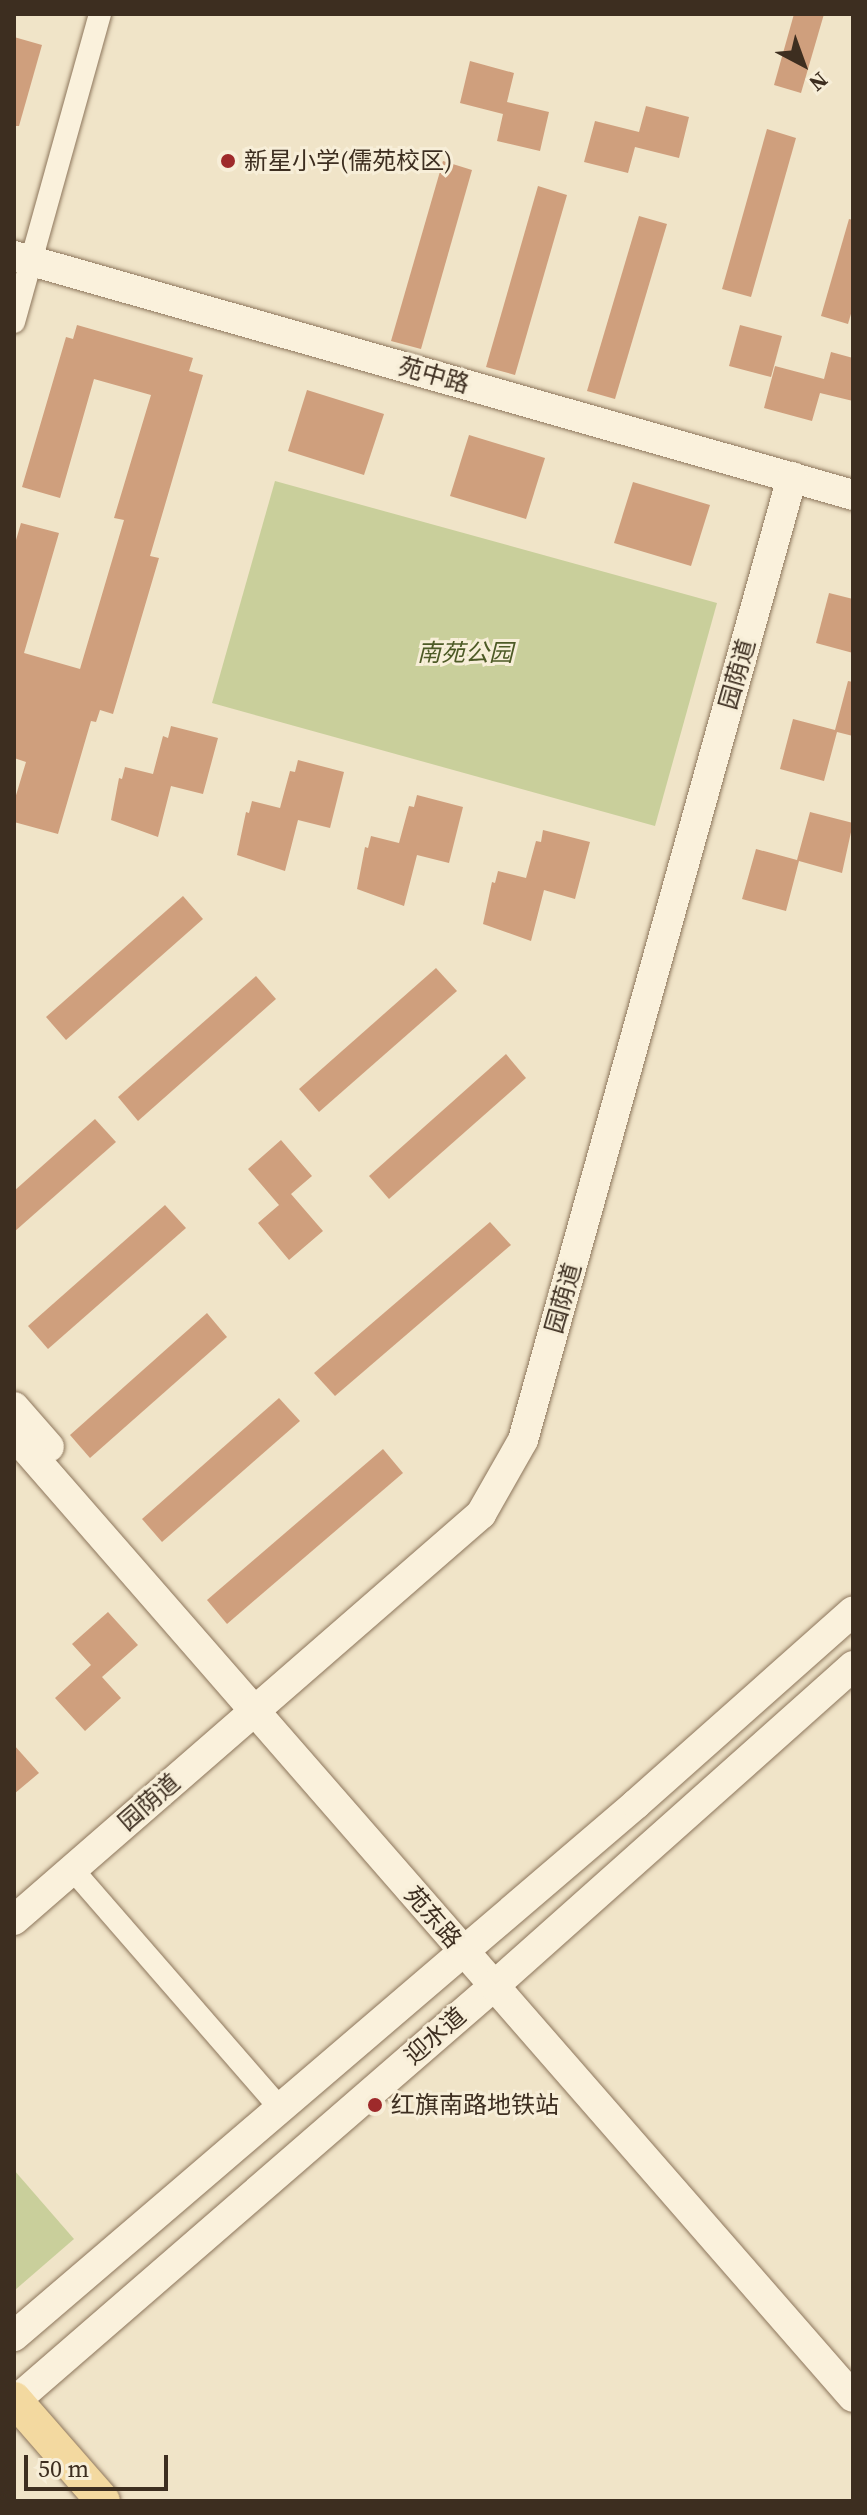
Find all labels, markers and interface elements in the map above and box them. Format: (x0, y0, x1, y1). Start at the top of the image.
north arrow (763, 24, 843, 104)
text: N (803, 66, 835, 99)
place label: 新星小学(儒苑校区) (244, 147, 452, 175)
marker: 新星小学(儒苑校区) (219, 152, 237, 170)
street label: 苑中路 (395, 351, 473, 399)
street label: 园荫道 (713, 635, 761, 713)
park label: 南苑公园 (417, 639, 513, 667)
street label: 园荫道 (539, 1259, 587, 1337)
street label: 园荫道 (112, 1768, 186, 1836)
street label: 苑东路 (399, 1880, 467, 1954)
street label: 迎水道 (398, 2002, 472, 2070)
place label: 红旗南路地铁站 (391, 2091, 559, 2119)
marker: 红旗南路地铁站 (366, 2096, 384, 2114)
scale bar (28, 2439, 172, 2489)
text: 50 m (38, 2452, 89, 2485)

